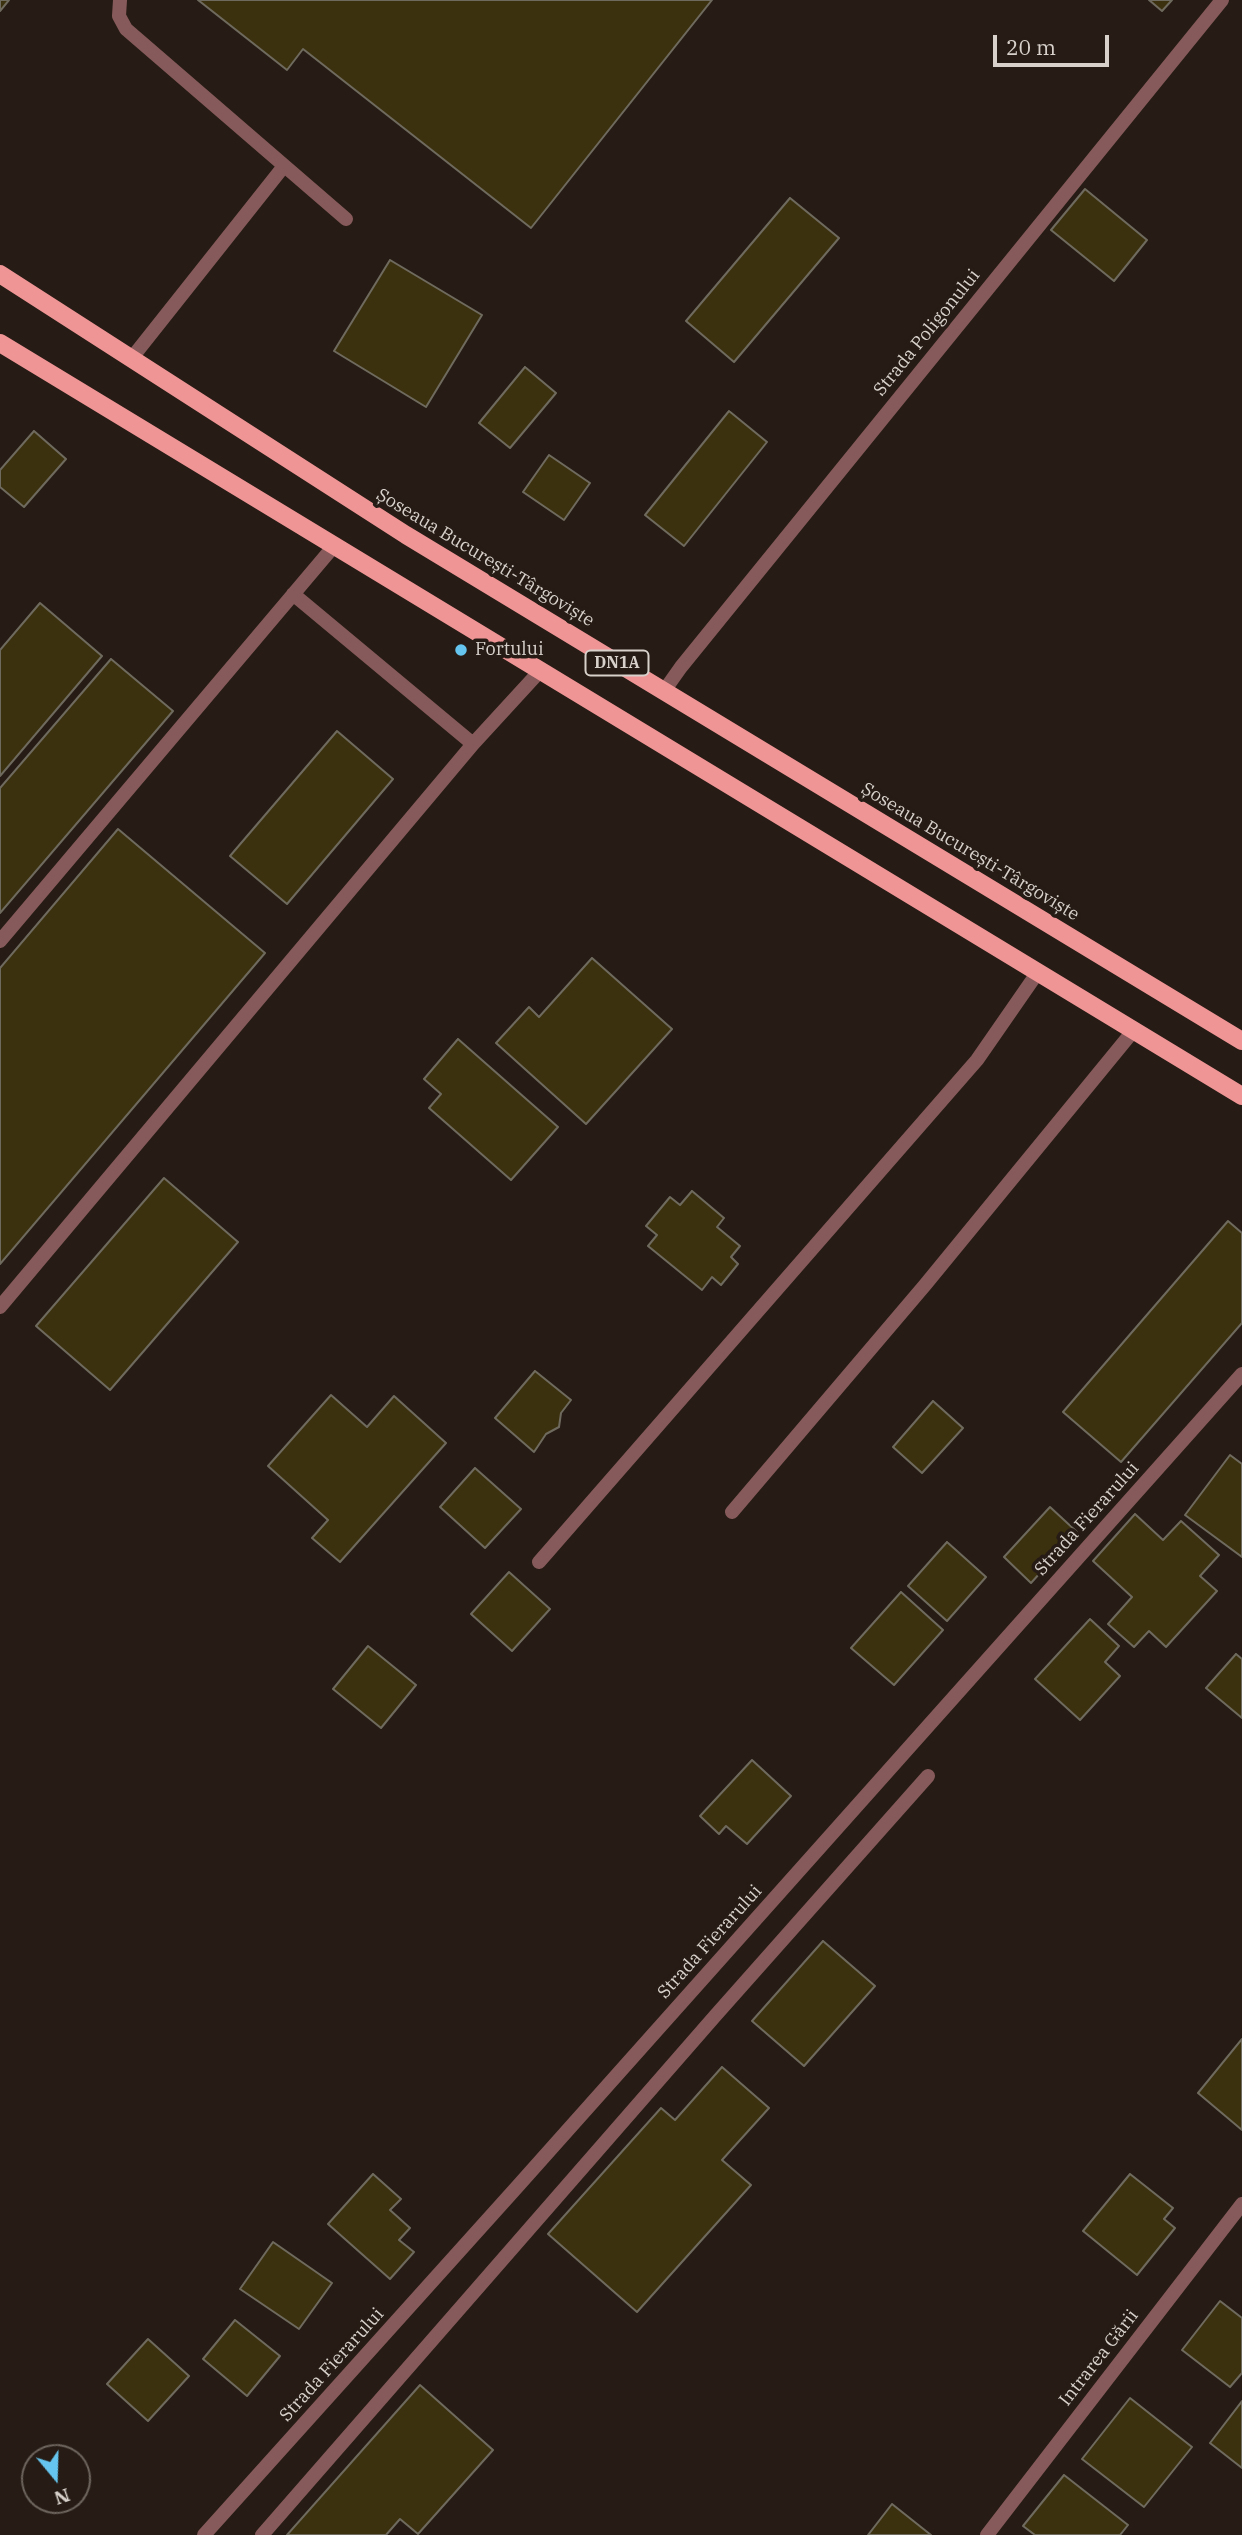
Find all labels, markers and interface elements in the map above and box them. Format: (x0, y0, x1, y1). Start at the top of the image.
scale bar (997, 21, 1112, 65)
text: 20 m (1006, 33, 1056, 61)
street label: Strada Poligonului (869, 265, 985, 401)
street label: Șoseaua București-Târgoviște (372, 484, 598, 632)
place label: Fortului (475, 639, 544, 661)
marker: Fortului (453, 642, 469, 658)
road number: DN1A (586, 650, 648, 676)
street label: Șoseaua București-Târgoviște (857, 778, 1083, 926)
street label: Strada Fierarului (1030, 1458, 1144, 1580)
street label: Strada Fierarului (653, 1881, 767, 2003)
street label: Strada Fierarului (275, 2304, 389, 2426)
street label: Intrarea Gării (1055, 2306, 1143, 2410)
north arrow (21, 2444, 91, 2514)
text: N (51, 2483, 73, 2511)

